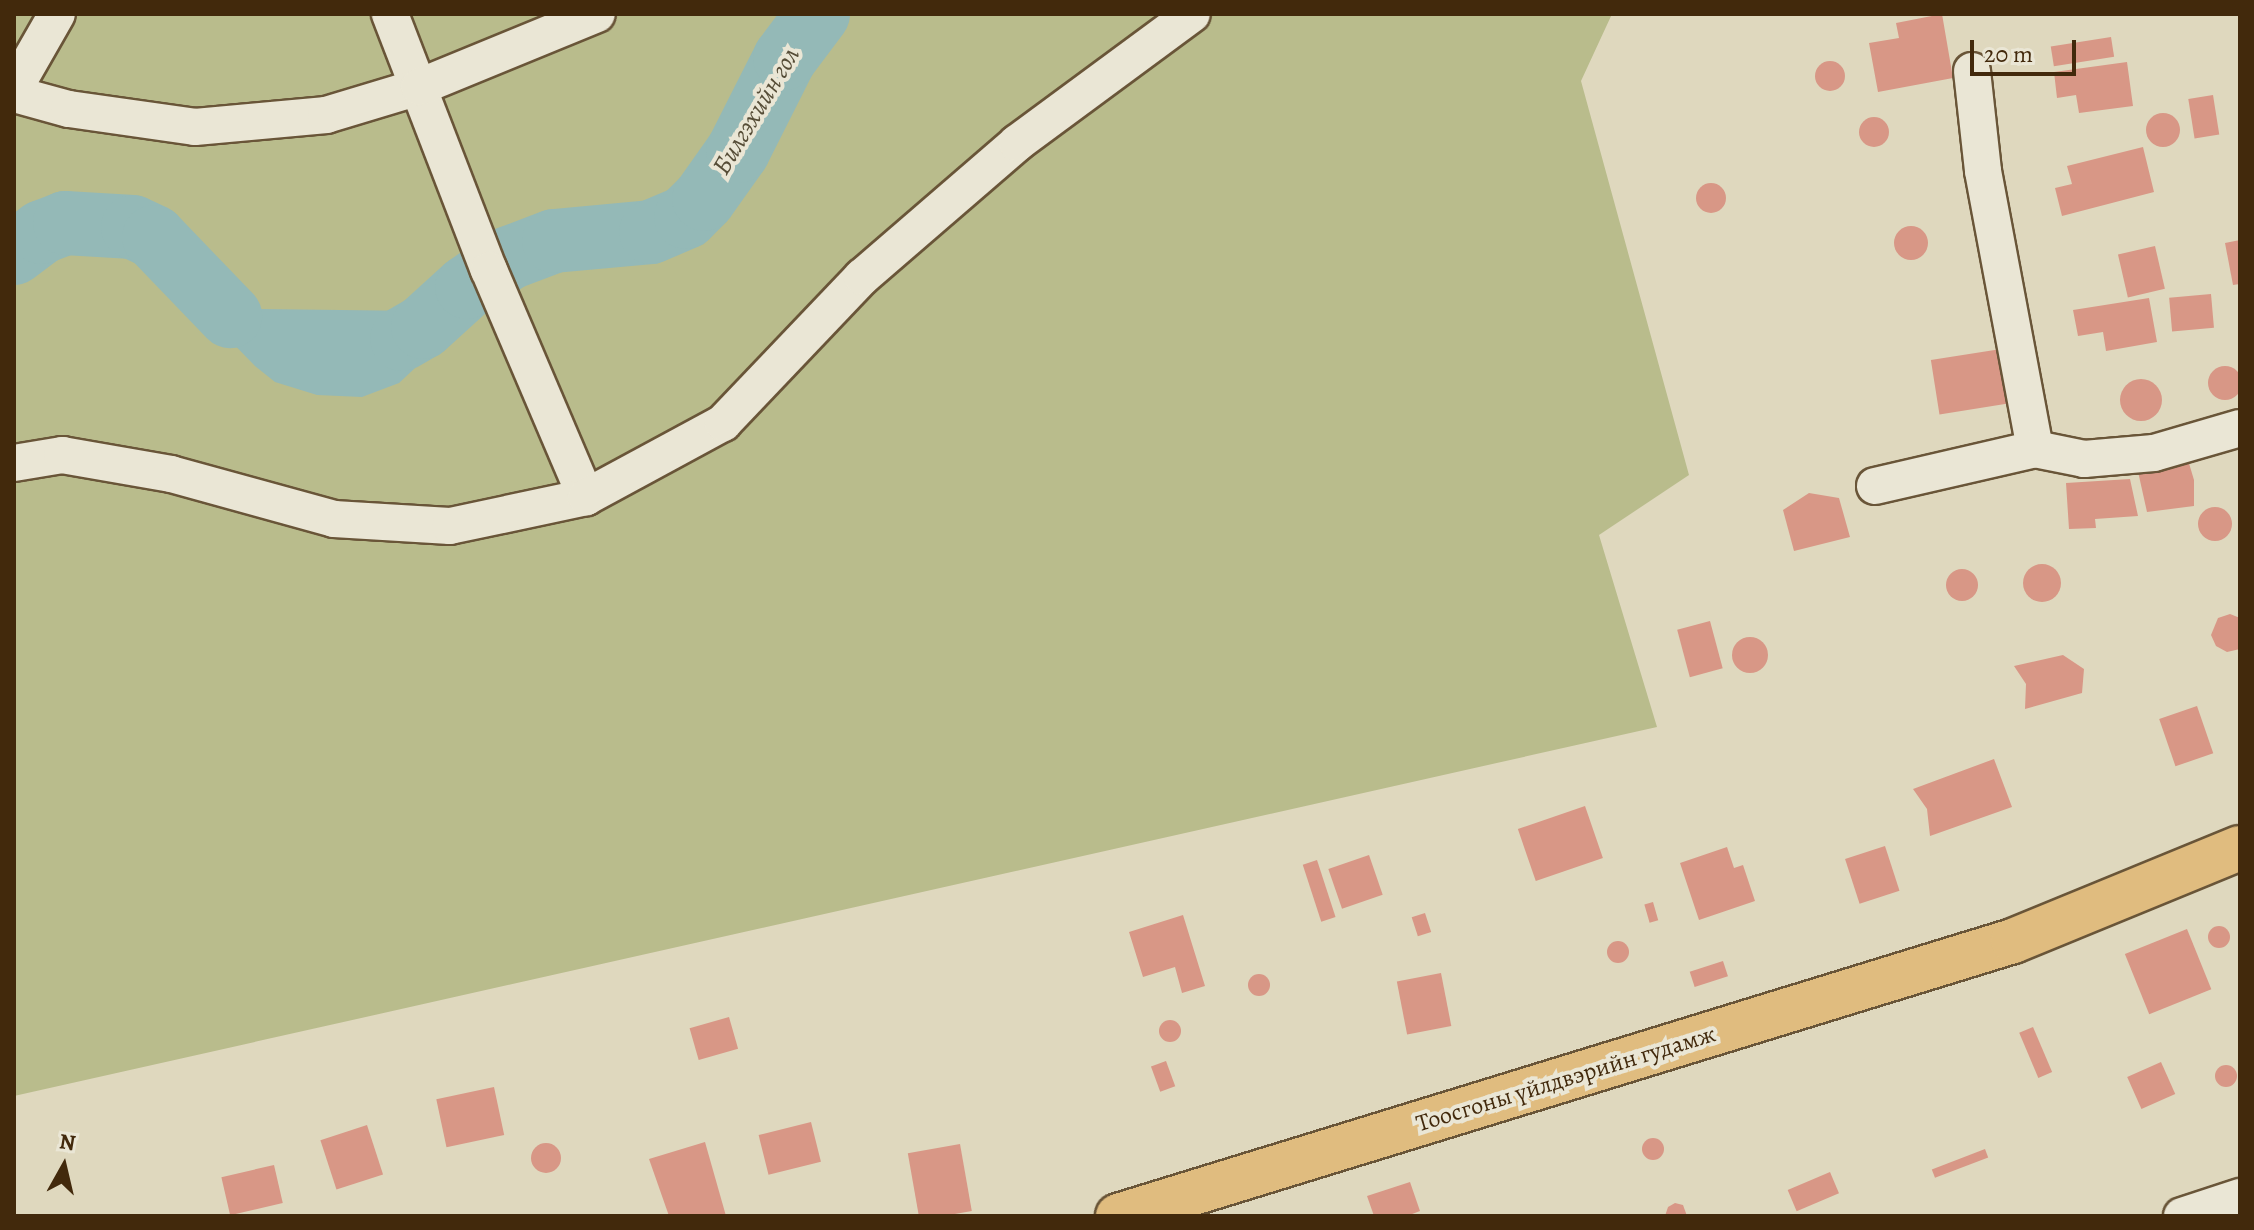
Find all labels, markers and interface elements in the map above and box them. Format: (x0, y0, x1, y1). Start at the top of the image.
scale bar (1974, 24, 2080, 74)
text: 20 m (1984, 38, 2033, 70)
water label: Билгэхийн гол (706, 42, 806, 180)
street label: Тоосгоны үйлдвэрийн гудамж (1413, 1020, 1719, 1138)
north arrow (24, 1126, 104, 1206)
text: N (57, 1126, 77, 1158)

